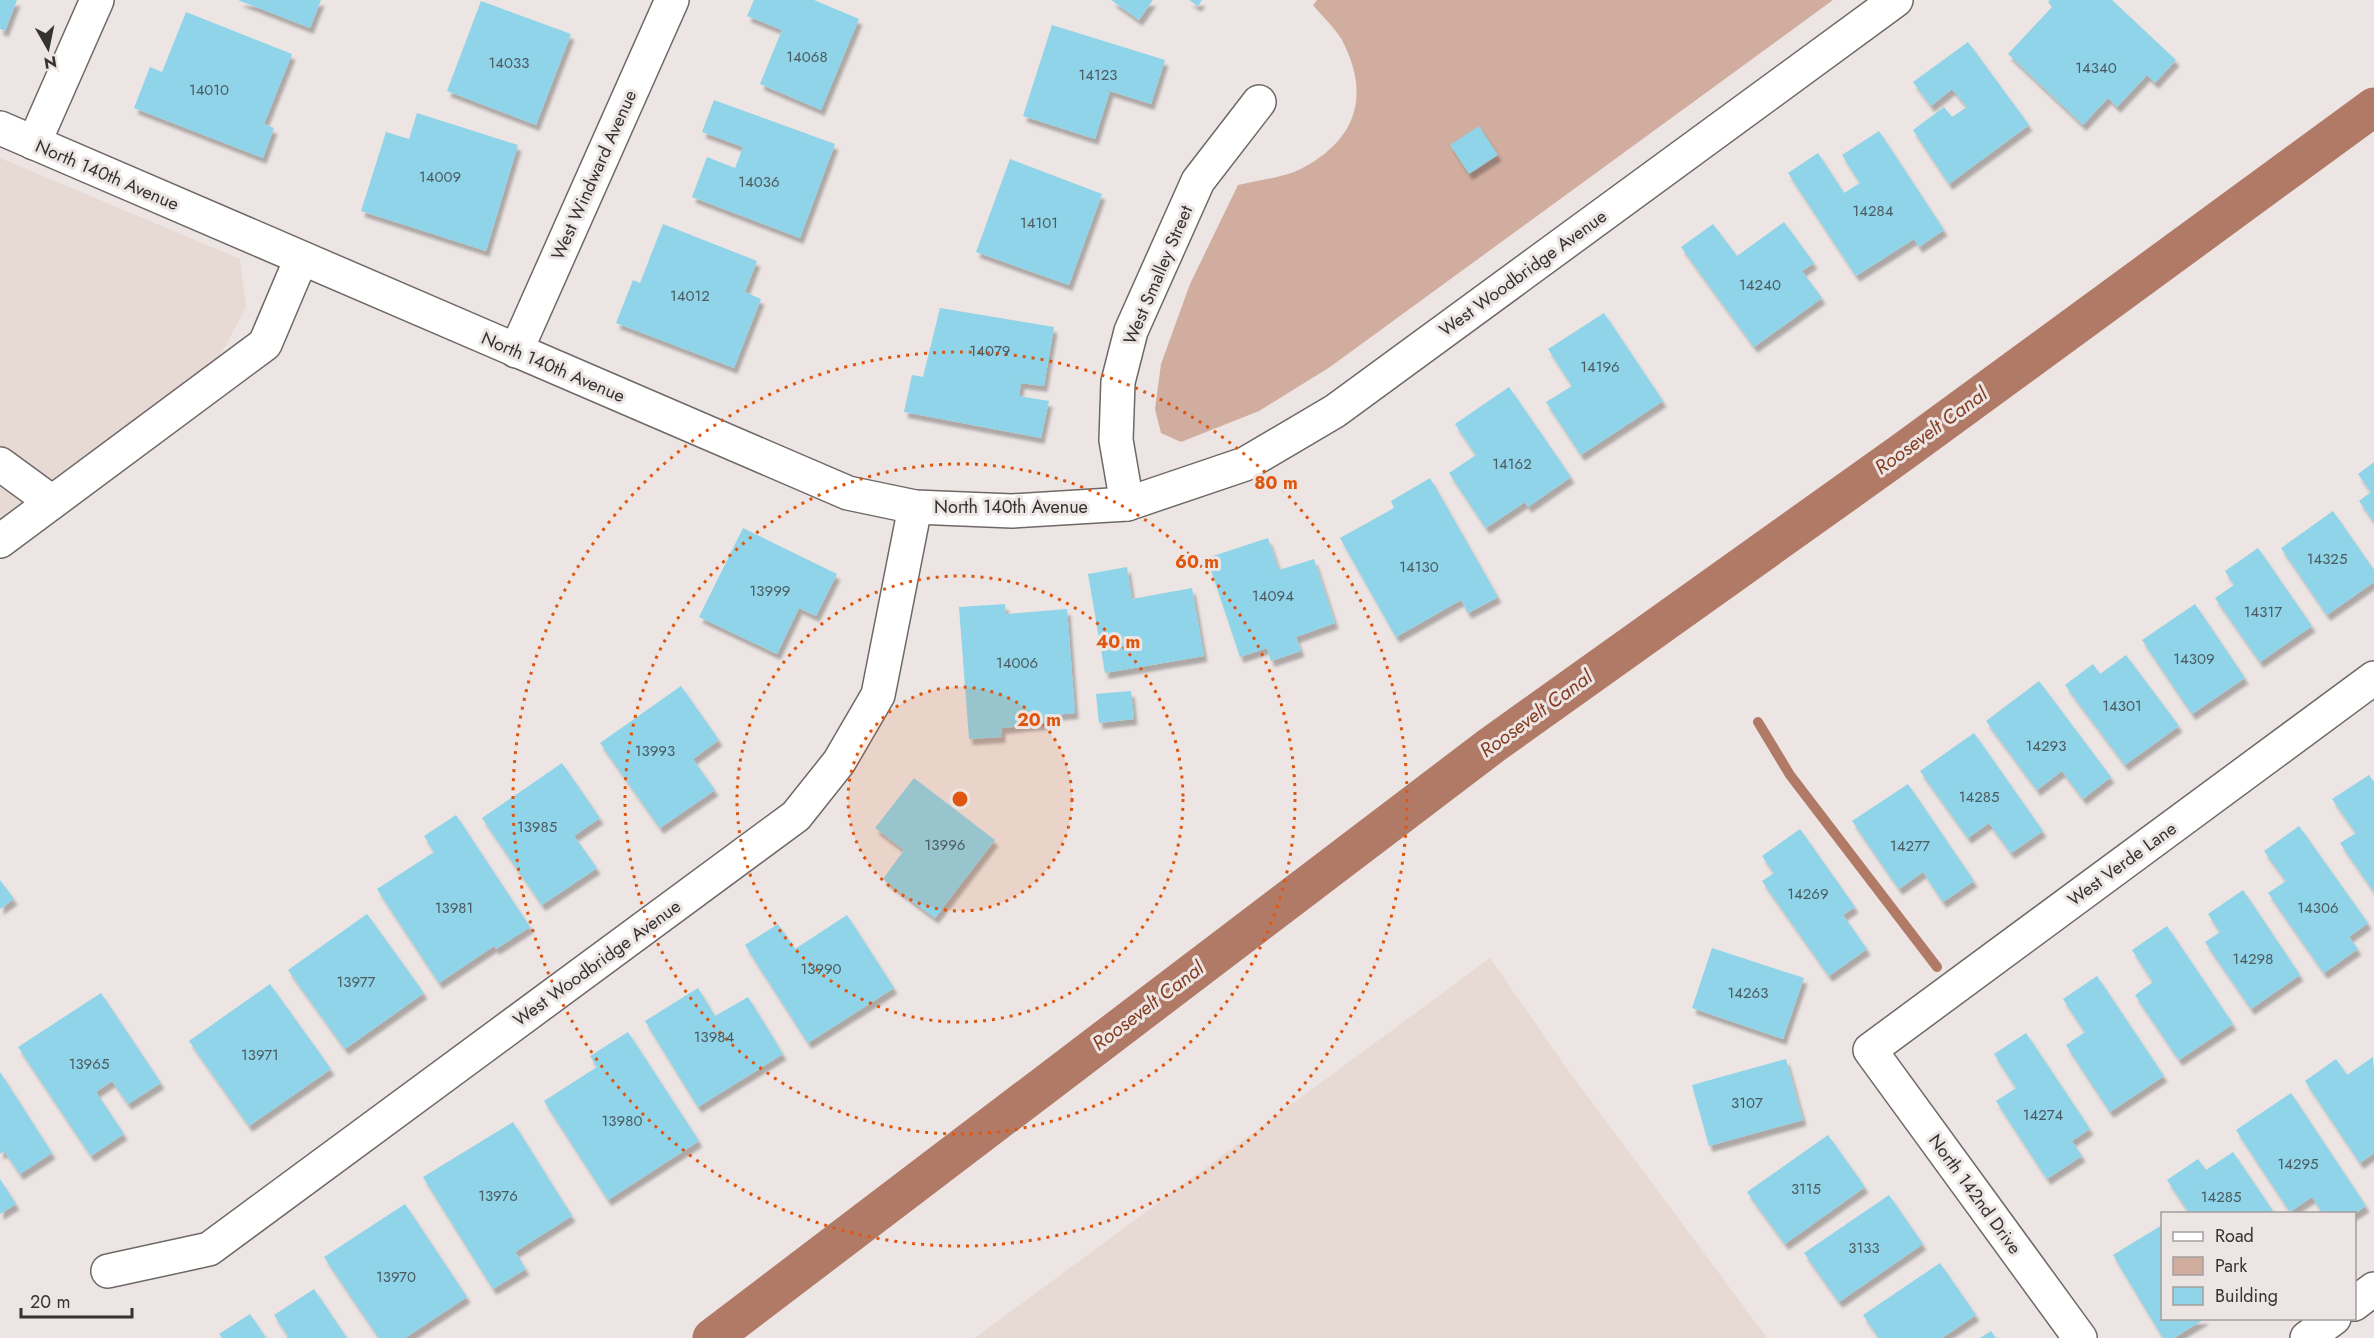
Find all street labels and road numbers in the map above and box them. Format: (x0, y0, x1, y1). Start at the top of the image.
street label: West Windward Avenue (545, 86, 643, 264)
street label: North 140th Avenue (31, 133, 183, 217)
street label: West Smalley Street (1117, 201, 1199, 349)
street label: West Woodbridge Avenue (1434, 203, 1612, 343)
street label: North 140th Avenue (477, 325, 629, 409)
street label: North 140th Avenue (934, 494, 1088, 520)
street label: West Verde Lane (2062, 816, 2182, 912)
street label: West Woodbridge Avenue (508, 893, 686, 1033)
street label: North 142nd Drive (1922, 1128, 2028, 1260)

